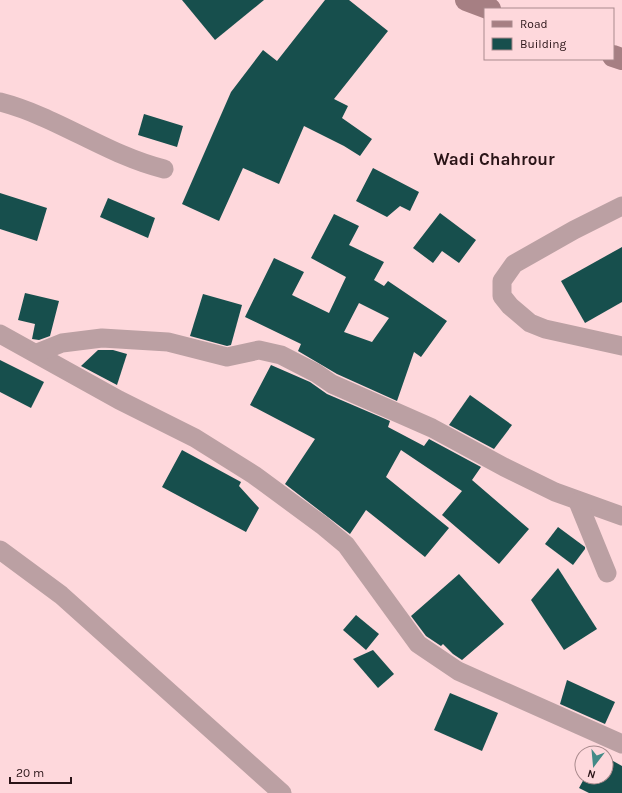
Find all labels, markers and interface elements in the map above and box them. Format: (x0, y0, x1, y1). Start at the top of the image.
legend (484, 8, 614, 60)
text: Road (520, 17, 548, 31)
text: Building (520, 37, 567, 51)
district label: Wadi Chahrour (433, 149, 555, 169)
north arrow (574, 745, 614, 785)
scale bar (10, 759, 71, 785)
text: 20 m (16, 766, 44, 780)
text: N (586, 767, 597, 781)

